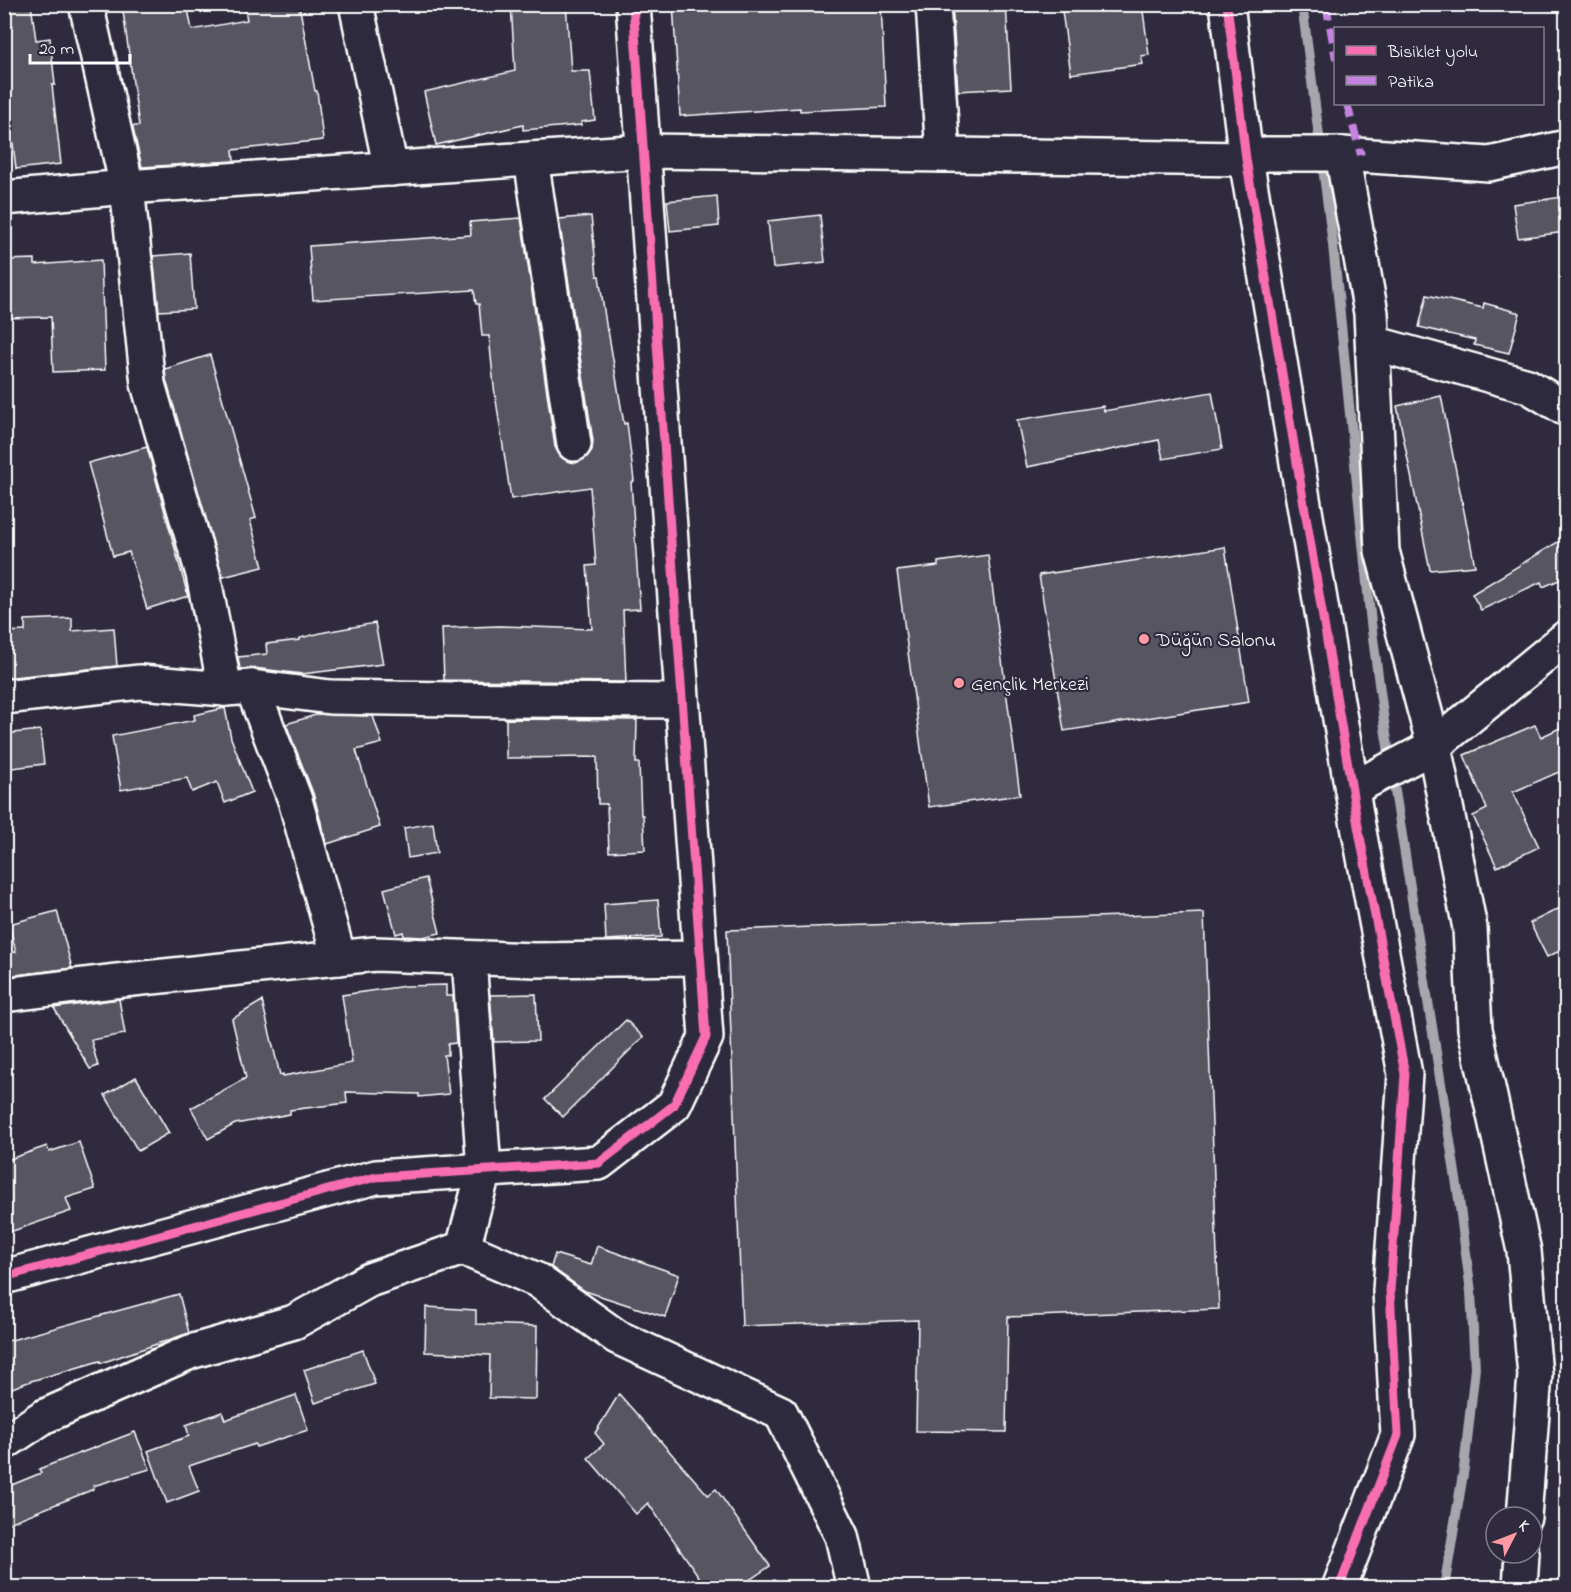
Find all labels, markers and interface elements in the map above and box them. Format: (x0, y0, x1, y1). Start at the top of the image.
scale bar (30, 27, 130, 65)
legend (1334, 27, 1544, 105)
text: 20 m (39, 37, 74, 63)
text: Bisiklet yolu (1387, 40, 1478, 66)
text: Patika (1388, 70, 1434, 96)
place label: Düğün Salonu (1155, 627, 1276, 657)
marker: Düğün Salonu (1137, 632, 1151, 646)
place label: Gençlik Merkezi (971, 671, 1089, 700)
marker: Gençlik Merkezi (952, 676, 966, 690)
north arrow (1484, 1505, 1544, 1565)
text: K (1512, 1515, 1536, 1538)

